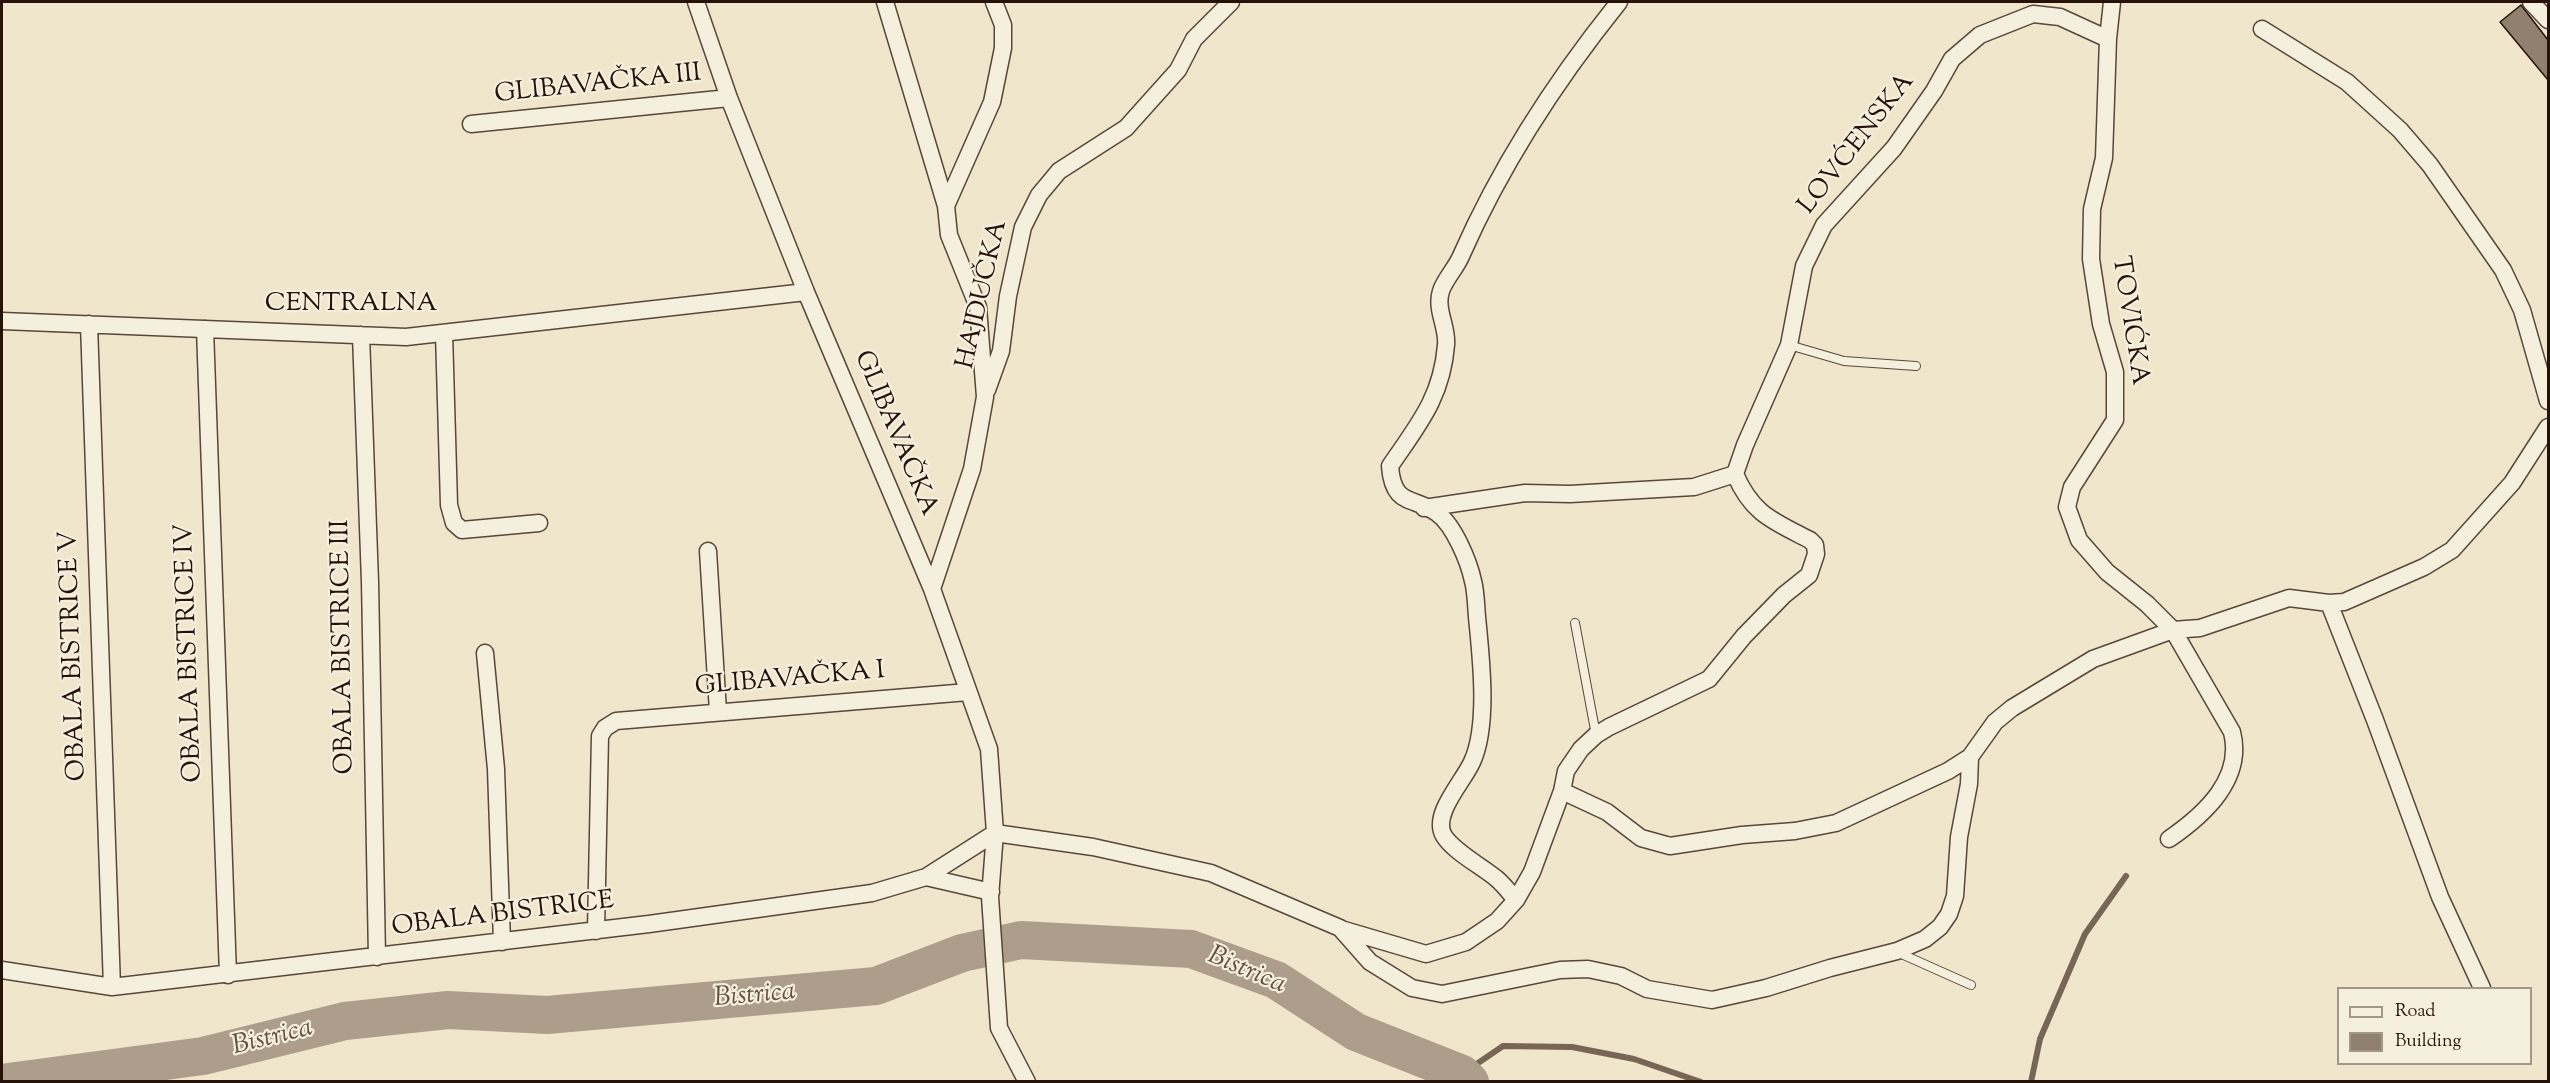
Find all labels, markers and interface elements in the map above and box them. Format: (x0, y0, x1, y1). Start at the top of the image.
street label: GLIBAVAČKA III (493, 60, 703, 112)
street label: LOVĆENSKA (1793, 68, 1923, 222)
street label: HAJDUČKA (952, 218, 1016, 372)
street label: TOVIĆKA (2102, 254, 2154, 388)
street label: CENTRALNA (265, 290, 437, 322)
street label: GLIBAVAČKA (845, 347, 943, 521)
street label: OBALA BISTRICE III (327, 519, 363, 775)
street label: OBALA BISTRICE IV (171, 523, 211, 783)
street label: OBALA BISTRICE V (55, 530, 95, 782)
street label: GLIBAVAČKA I (694, 657, 886, 705)
street label: OBALA BISTRICE (390, 887, 616, 945)
water label: Bistrica (1202, 941, 1290, 1003)
water label: Bistrica (713, 977, 797, 1017)
legend (2337, 987, 2532, 1065)
text: Road (2395, 999, 2435, 1025)
water label: Bistrica (229, 1013, 317, 1065)
text: Building (2395, 1029, 2461, 1055)

